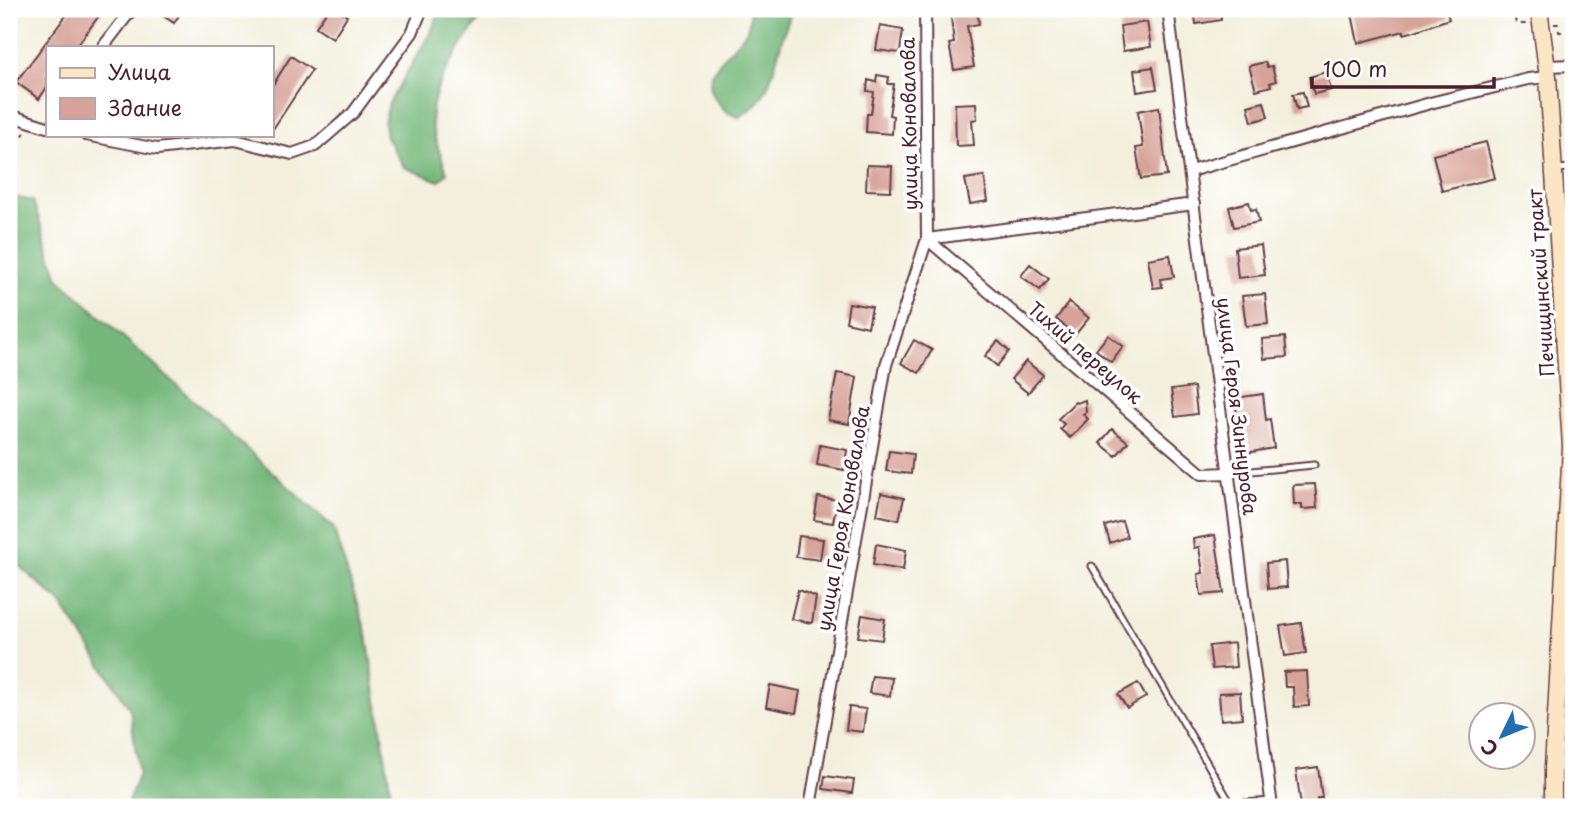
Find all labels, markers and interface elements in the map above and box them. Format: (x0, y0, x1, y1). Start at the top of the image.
street label: улица Коновалова (892, 37, 924, 211)
legend (46, 46, 273, 136)
scale bar (1312, 46, 1494, 90)
text: 100 m (1323, 52, 1387, 84)
text: Улица (108, 55, 171, 87)
text: Здание (108, 91, 182, 123)
street label: Печищинский тракт (1519, 187, 1561, 378)
street label: Тихий переулок (1023, 294, 1150, 410)
street label: улица Героя Зиннурова (1211, 295, 1265, 517)
street label: улица Героя Коновалова (808, 403, 876, 633)
north arrow (1466, 700, 1536, 770)
text: С (1474, 733, 1504, 763)

